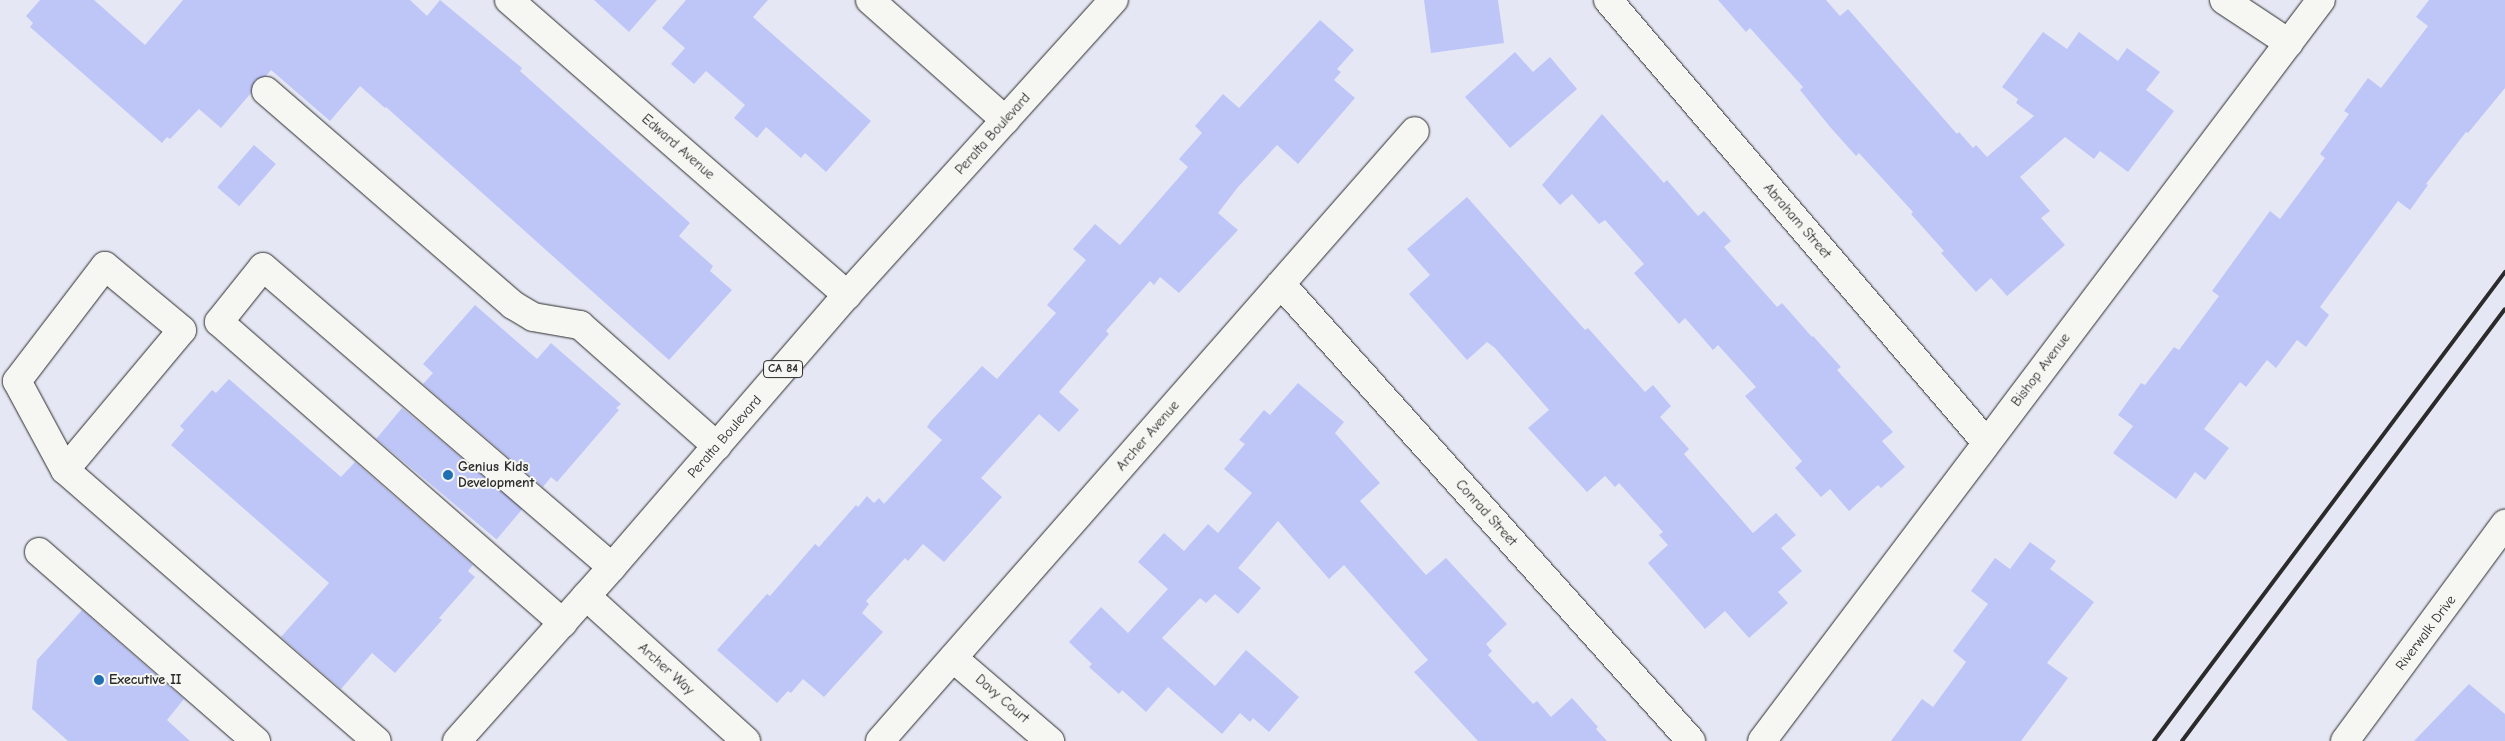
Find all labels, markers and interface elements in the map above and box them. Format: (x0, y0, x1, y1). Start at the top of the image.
street label: Peralta Boulevard (952, 90, 1034, 178)
street label: Edward Avenue (638, 111, 718, 183)
street label: Abraham Street (1760, 180, 1834, 262)
street label: Bishop Avenue (2008, 330, 2074, 410)
road number: CA 84 (763, 359, 803, 378)
street label: Peralta Boulevard (685, 392, 765, 482)
street label: Archer Avenue (1113, 398, 1183, 474)
place label: Genius Kids Development (458, 459, 534, 492)
marker: Genius Kids Development (442, 469, 454, 481)
street label: Conrad Street (1452, 476, 1520, 550)
street label: Riverwalk Drive (2392, 592, 2460, 674)
street label: Archer Way (635, 640, 697, 698)
street label: Davy Court (972, 671, 1032, 727)
place label: Executive II (109, 672, 181, 688)
marker: Executive II (93, 674, 105, 686)

